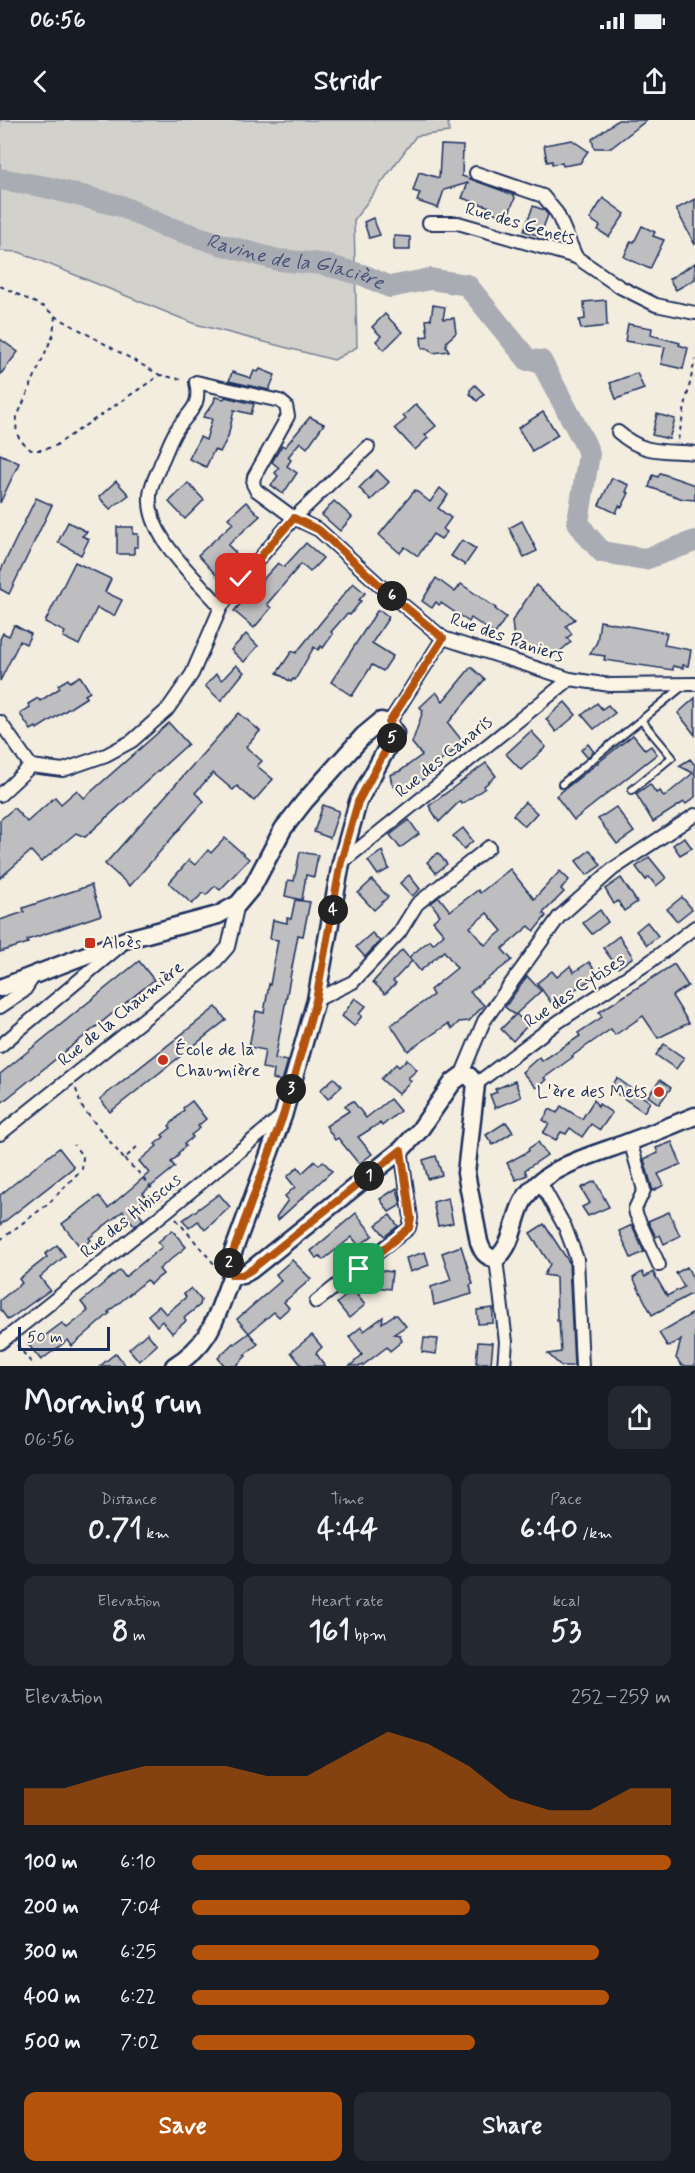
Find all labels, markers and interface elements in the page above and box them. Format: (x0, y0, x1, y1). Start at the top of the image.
text: 06:56 (30, 7, 86, 35)
text: Stridr (314, 64, 381, 99)
icon: back (24, 65, 57, 98)
icon: share (638, 65, 671, 98)
street label: Rue des Genets (462, 197, 578, 251)
water label: Ravine de la Glacière (203, 227, 390, 297)
pin (215, 553, 266, 604)
icon: check (224, 562, 257, 595)
pin: 6 (377, 581, 407, 611)
text: 6 (388, 585, 396, 606)
street label: Rue des Paniers (447, 607, 567, 669)
street label: Rue des Canaris (390, 710, 498, 804)
pin: 5 (377, 723, 407, 753)
text: 5 (387, 727, 397, 748)
pin: 4 (318, 895, 348, 925)
text: 4 (328, 899, 338, 920)
place label: Aloès (102, 931, 142, 955)
marker: Aloès (83, 936, 97, 950)
street label: Rue des Cytises (519, 948, 631, 1034)
street label: Rue de la Chaumière (53, 956, 189, 1072)
place label: École de la Chaumière (175, 1038, 261, 1083)
marker: École de la Chaumière (156, 1053, 170, 1067)
pin: 3 (276, 1074, 306, 1104)
text: 3 (287, 1078, 295, 1099)
place label: L'ère des Mets (537, 1080, 647, 1104)
marker: L'ère des Mets (652, 1085, 666, 1099)
pin: 1 (354, 1161, 384, 1191)
text: 1 (365, 1165, 373, 1186)
street label: Rue des Hibiscus (76, 1168, 187, 1264)
pin (333, 1243, 384, 1294)
pin: 2 (214, 1248, 244, 1278)
text: 2 (225, 1252, 233, 1273)
icon: arrive (342, 1252, 375, 1285)
scale bar (18, 1324, 110, 1352)
text: 50 m (27, 1327, 63, 1348)
text: Morning run (24, 1381, 202, 1425)
button: share (608, 1386, 671, 1449)
text: 06:56 (24, 1426, 75, 1453)
text: Distance (101, 1489, 157, 1510)
text: Time (331, 1489, 364, 1510)
text: Pace (550, 1489, 582, 1510)
text: 0.71 (88, 1510, 142, 1549)
text: 4:44 (317, 1510, 378, 1549)
text: 6:40 (520, 1510, 578, 1549)
text: km (142, 1523, 170, 1544)
text: /km (578, 1523, 612, 1544)
text: Elevation (97, 1591, 160, 1612)
text: Heart rate (312, 1591, 383, 1612)
text: kcal (553, 1591, 580, 1612)
text: 8 (112, 1612, 129, 1651)
text: 161 (308, 1612, 350, 1651)
text: 53 (551, 1612, 582, 1651)
text: m (129, 1625, 146, 1646)
text: bpm (350, 1625, 387, 1646)
text: Elevation (24, 1684, 103, 1711)
text: 252–259 m (571, 1684, 671, 1711)
text: 100 m (24, 1849, 78, 1876)
text: 6:10 (120, 1849, 156, 1876)
text: 200 m (24, 1894, 79, 1921)
text: 7:04 (120, 1894, 161, 1921)
text: 300 m (24, 1939, 78, 1966)
text: 6:25 (120, 1939, 156, 1966)
text: 400 m (24, 1984, 80, 2011)
text: 6:22 (120, 1984, 156, 2011)
text: 500 m (24, 2029, 81, 2056)
text: 7:02 (120, 2029, 159, 2056)
button: Save (24, 2092, 342, 2161)
button: Share (354, 2092, 671, 2161)

